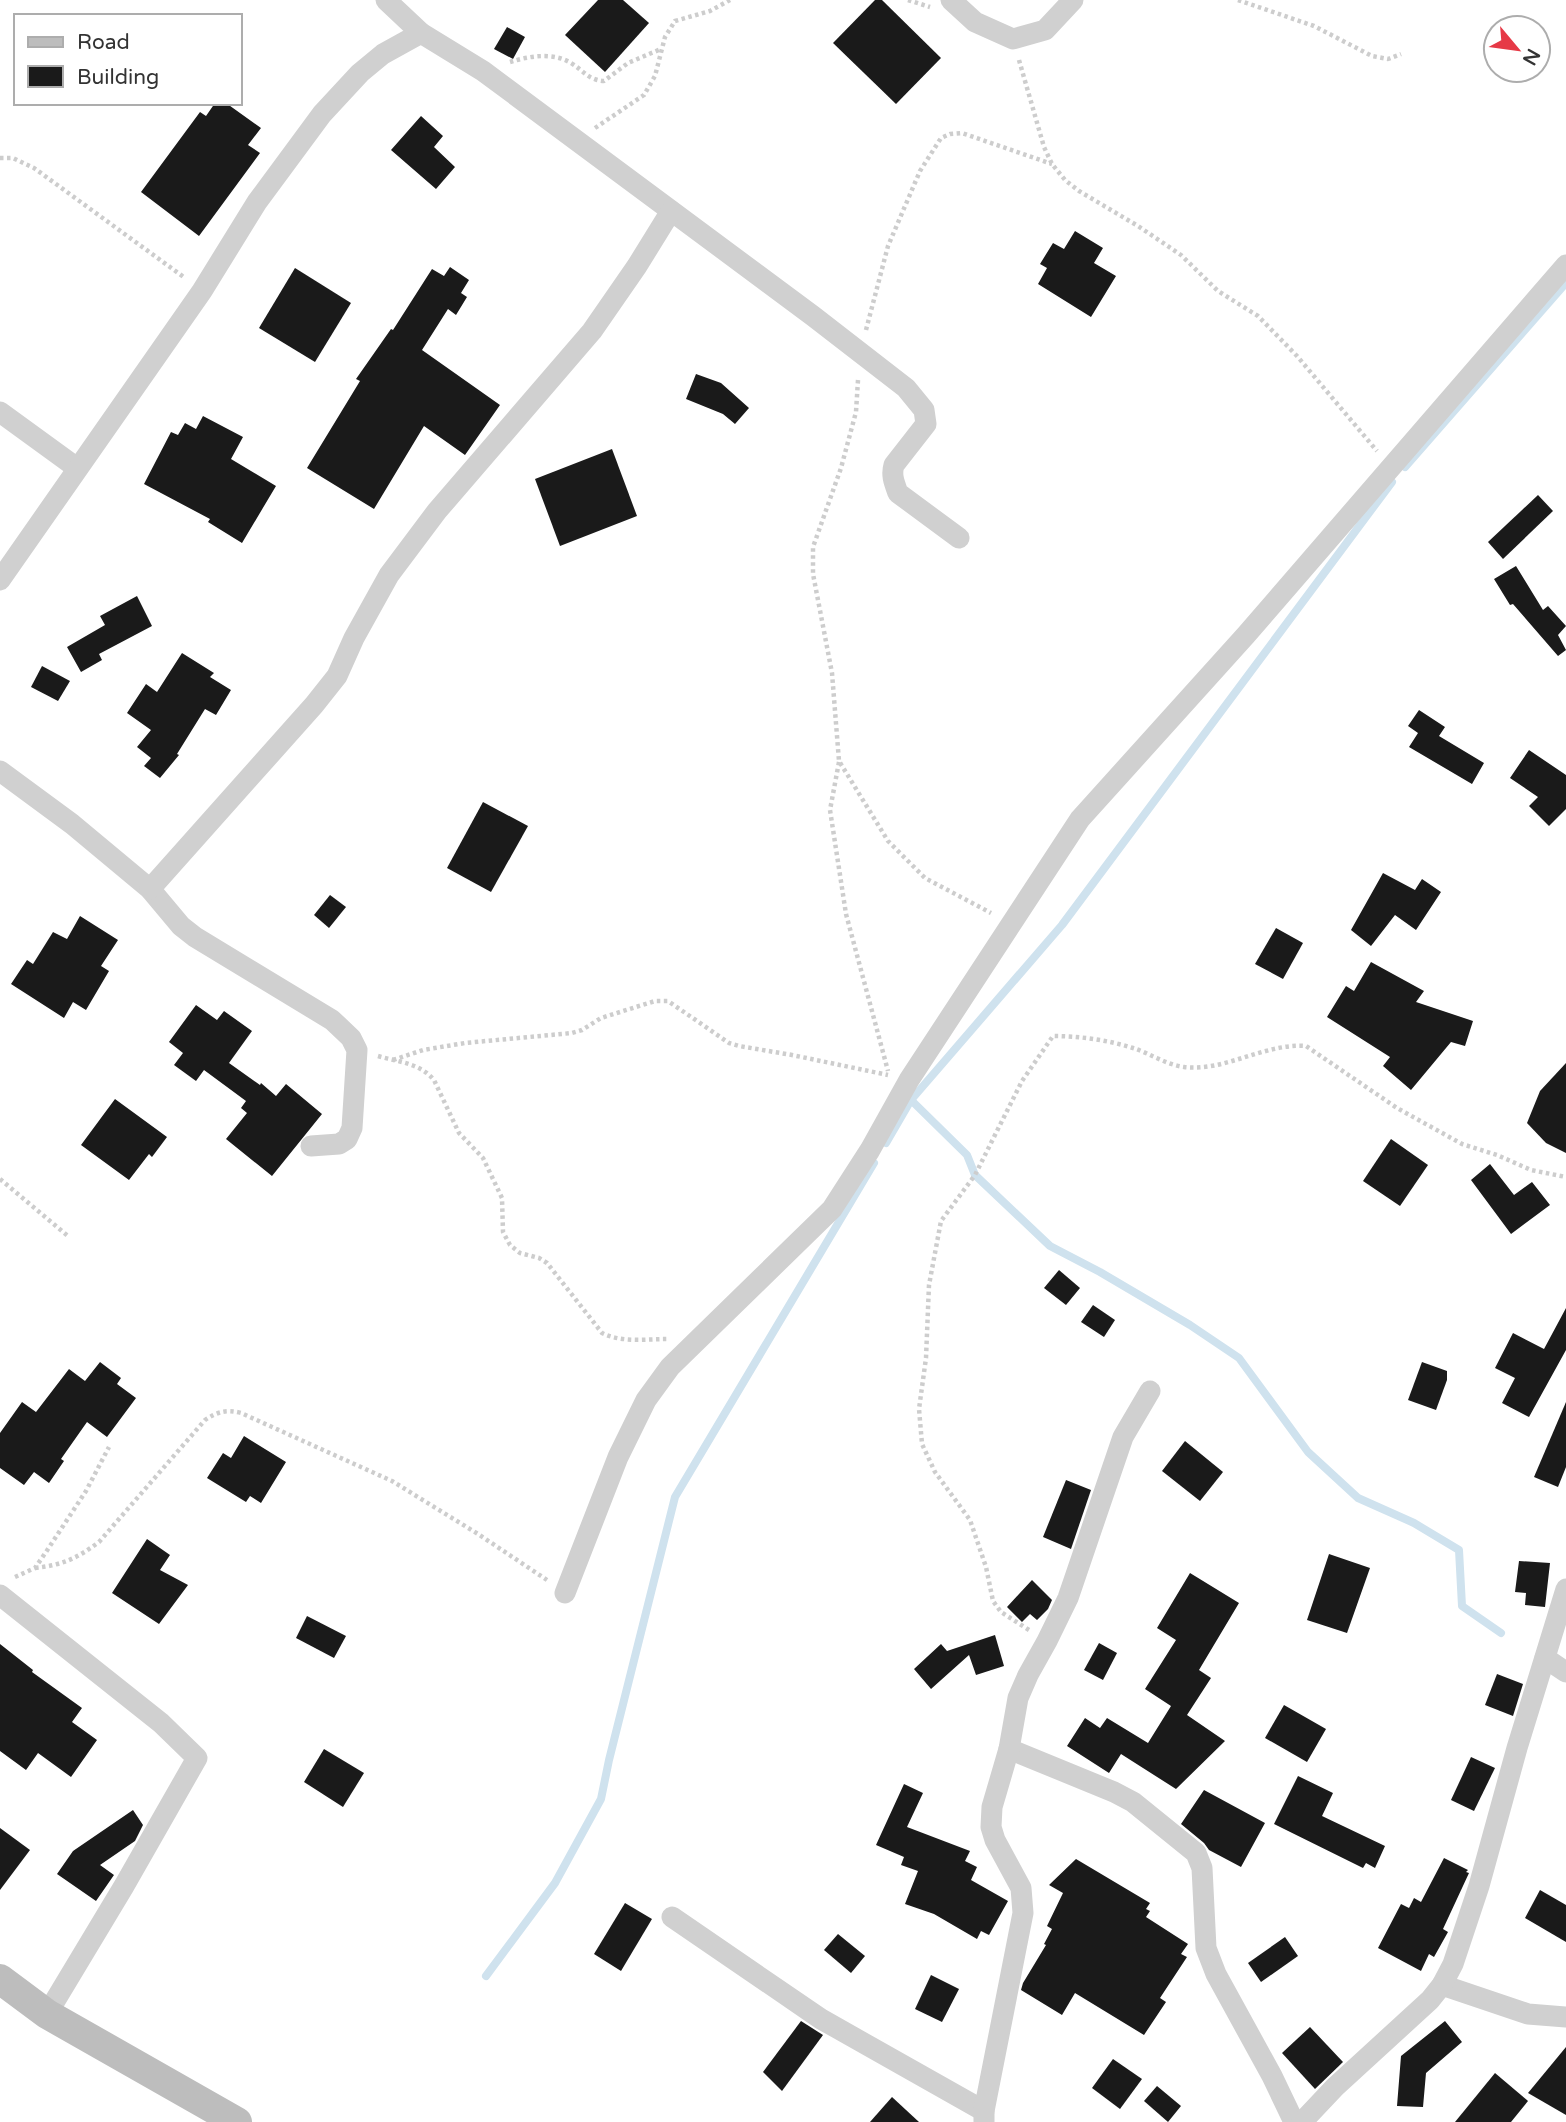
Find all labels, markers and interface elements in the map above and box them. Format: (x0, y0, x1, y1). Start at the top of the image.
legend (14, 14, 242, 105)
north arrow (1482, 14, 1552, 84)
text: Road (77, 30, 130, 55)
text: N (1518, 45, 1544, 69)
text: Building (77, 65, 159, 90)

